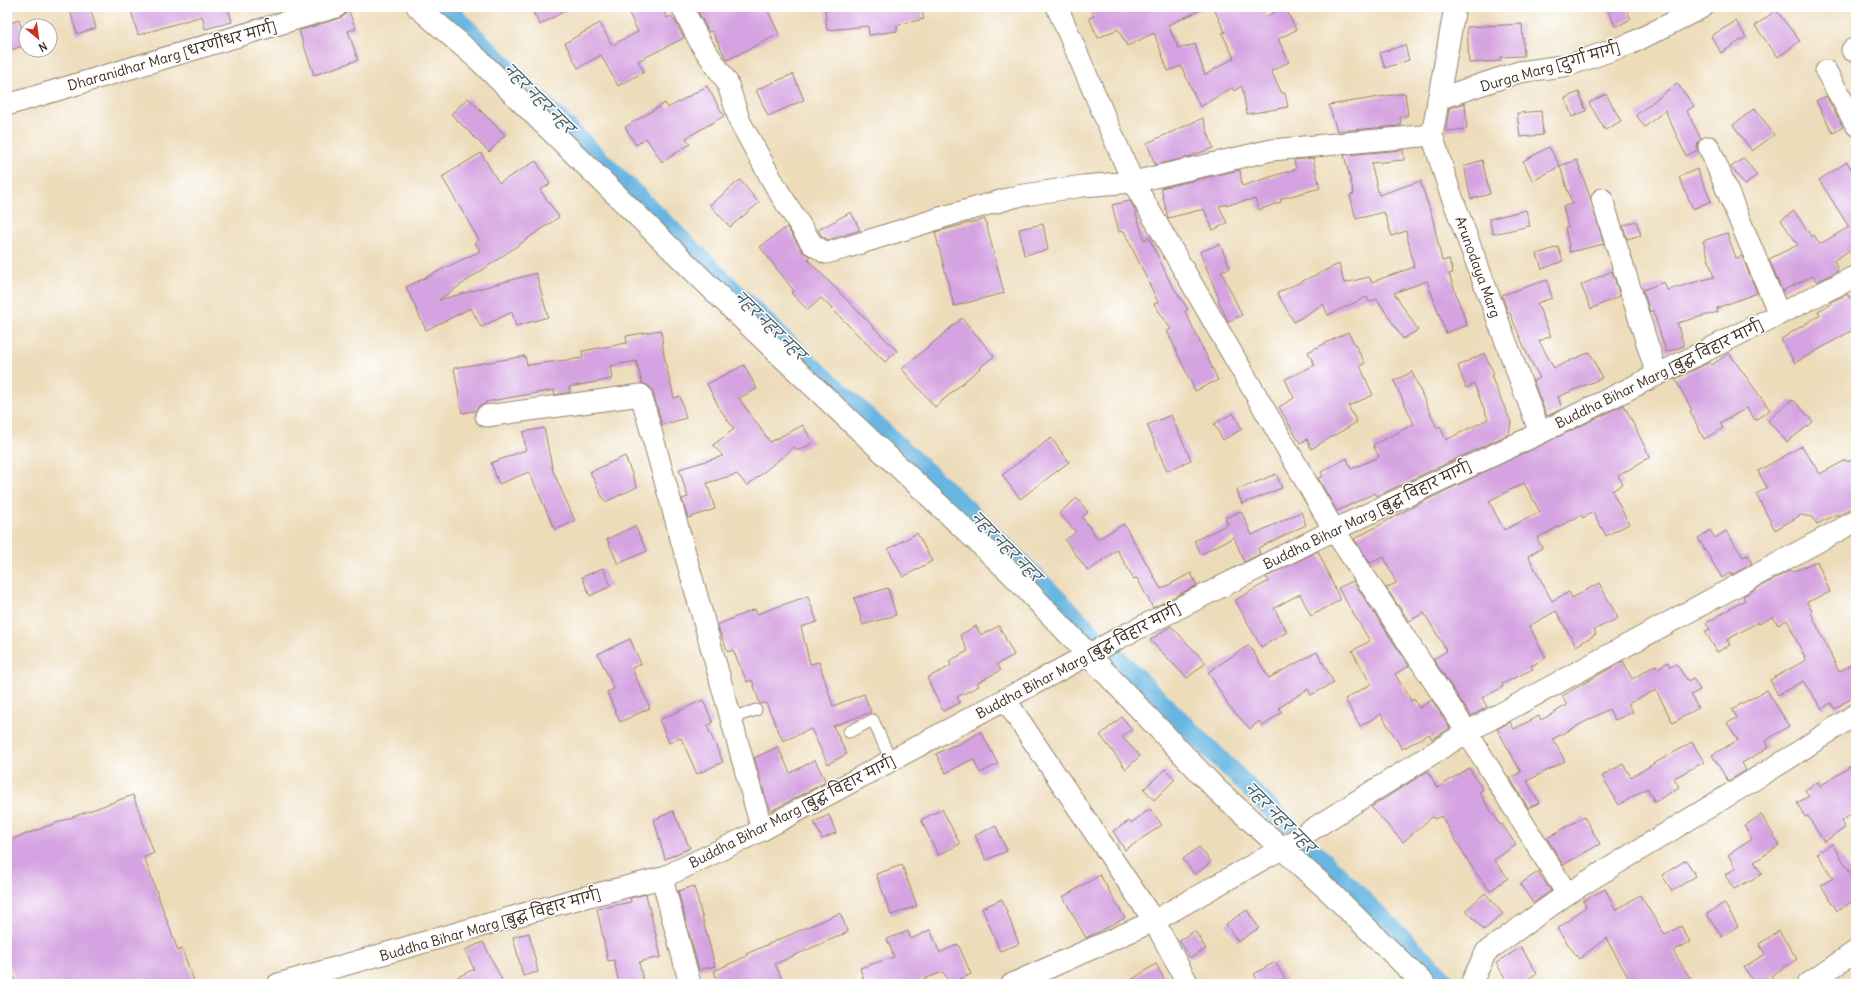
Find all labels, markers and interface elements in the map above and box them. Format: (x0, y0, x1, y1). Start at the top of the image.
street label: Dharanidhar Marg [धरणीधर मार्ग] (65, 16, 278, 94)
north arrow (18, 18, 58, 58)
street label: Durga Marg [दुर्गा मार्ग] (1477, 36, 1623, 99)
text: N (36, 39, 50, 55)
water label: नहर नहर नहर (500, 60, 581, 140)
street label: Arunodaya Marg (1451, 214, 1505, 320)
water label: नहर नहर नहर (731, 287, 813, 367)
street label: Buddha Bihar Marg [बुद्ध विहार मार्ग] (1551, 314, 1766, 433)
street label: Buddha Bihar Marg [बुद्ध विहार मार्ग] (1259, 455, 1474, 574)
water label: नहर नहर नहर (967, 508, 1048, 588)
street label: Buddha Bihar Marg [बुद्ध विहार मार्ग] (972, 598, 1184, 724)
street label: Buddha Bihar Marg [बुद्ध विहार मार्ग] (685, 750, 899, 873)
water label: नहर नहर नहर (1241, 779, 1322, 859)
street label: Buddha Bihar Marg [बुद्ध विहार मार्ग] (377, 883, 603, 966)

